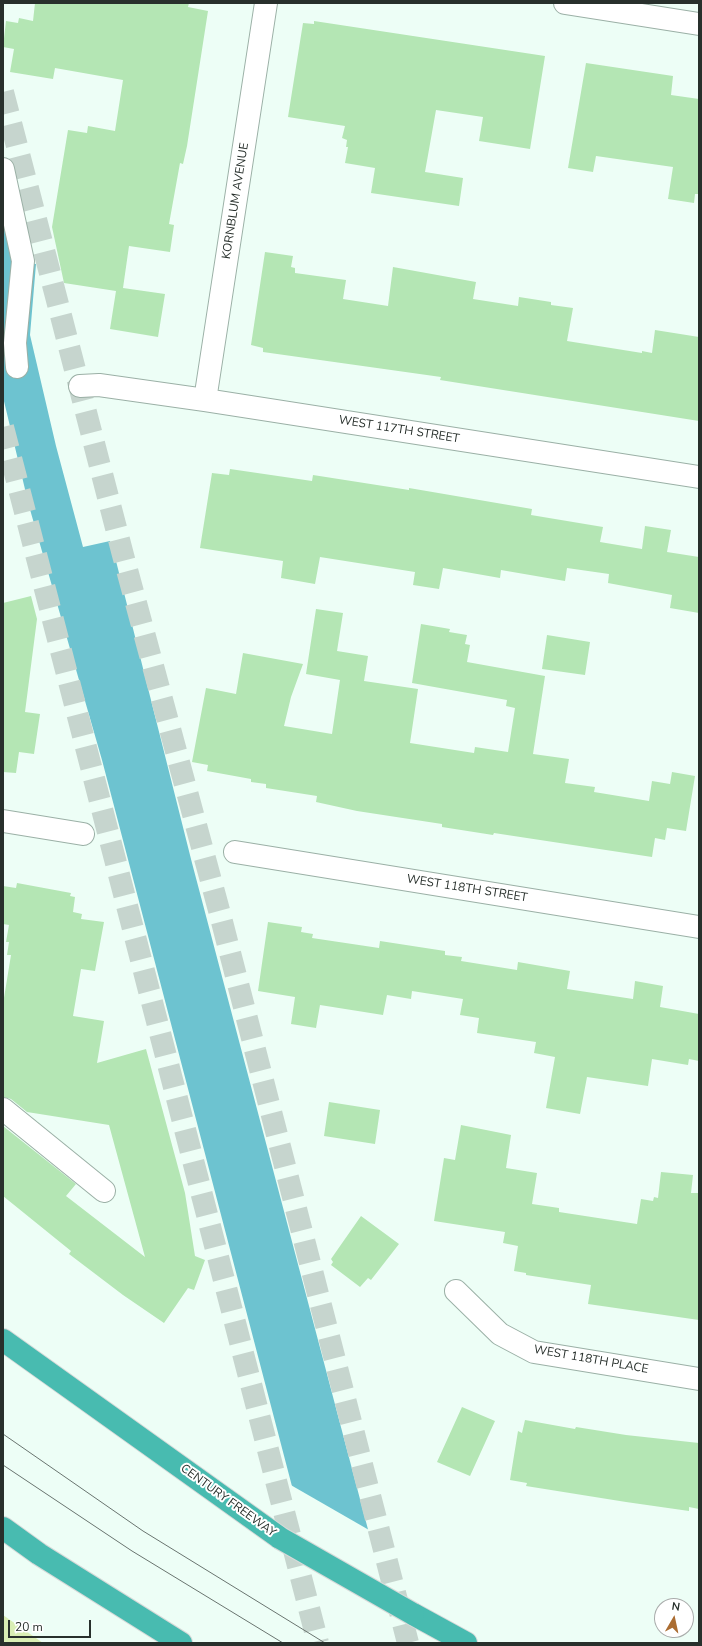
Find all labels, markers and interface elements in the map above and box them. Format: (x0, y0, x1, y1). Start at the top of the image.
street label: KORNBLUM AVENUE (220, 142, 252, 260)
street label: WEST 117TH STREET (338, 413, 460, 447)
street label: WEST 118TH STREET (406, 872, 528, 906)
street label: WEST 118TH PLACE (533, 1343, 649, 1377)
street label: CENTURY FREEWAY (178, 1462, 278, 1540)
north arrow (654, 1598, 694, 1638)
text: N (671, 1599, 681, 1615)
scale bar (10, 1612, 93, 1638)
text: 20 m (15, 1619, 43, 1635)

